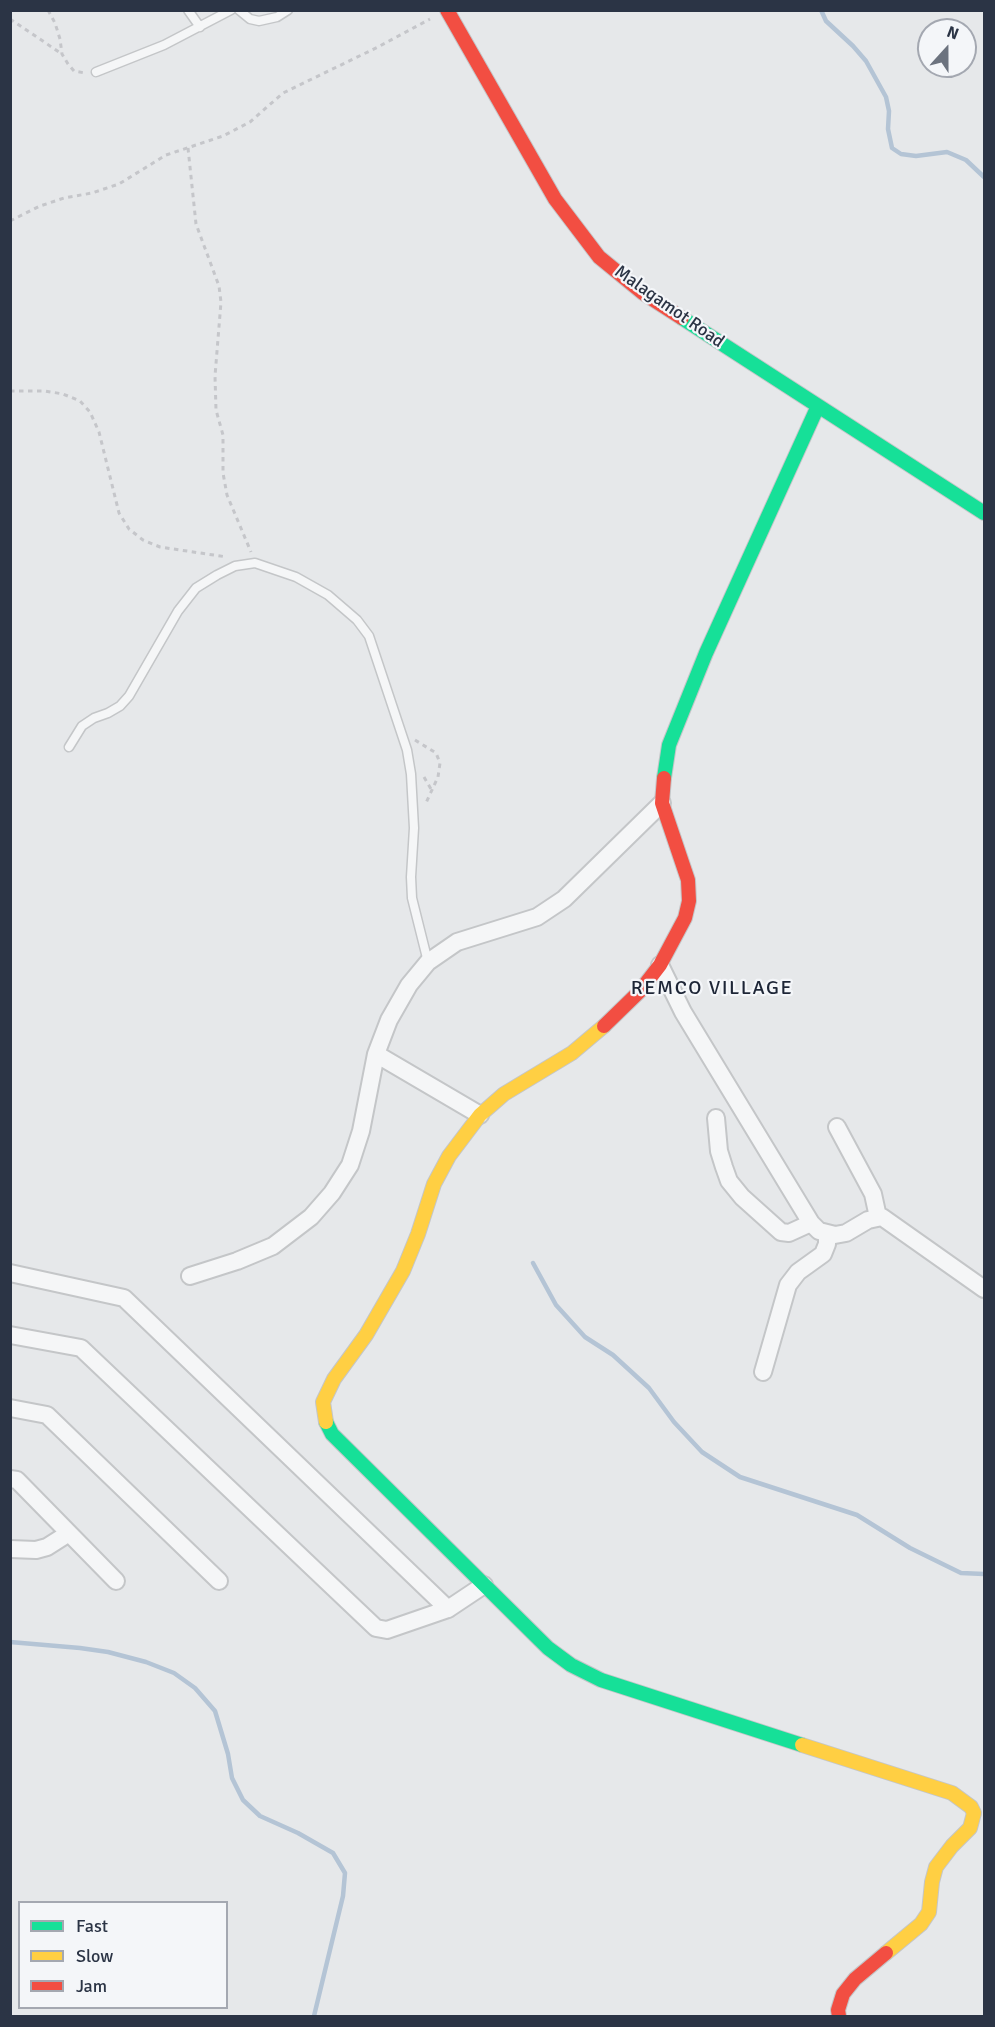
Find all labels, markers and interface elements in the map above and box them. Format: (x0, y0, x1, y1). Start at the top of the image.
north arrow (917, 18, 977, 78)
text: N (944, 22, 962, 44)
street label: Malagamot Road (610, 261, 728, 353)
district label: REMCO VILLAGE (631, 977, 793, 1001)
legend (18, 1901, 228, 2009)
text: Fast (76, 1915, 108, 1937)
text: Slow (76, 1945, 113, 1967)
text: Jam (76, 1975, 107, 1997)

